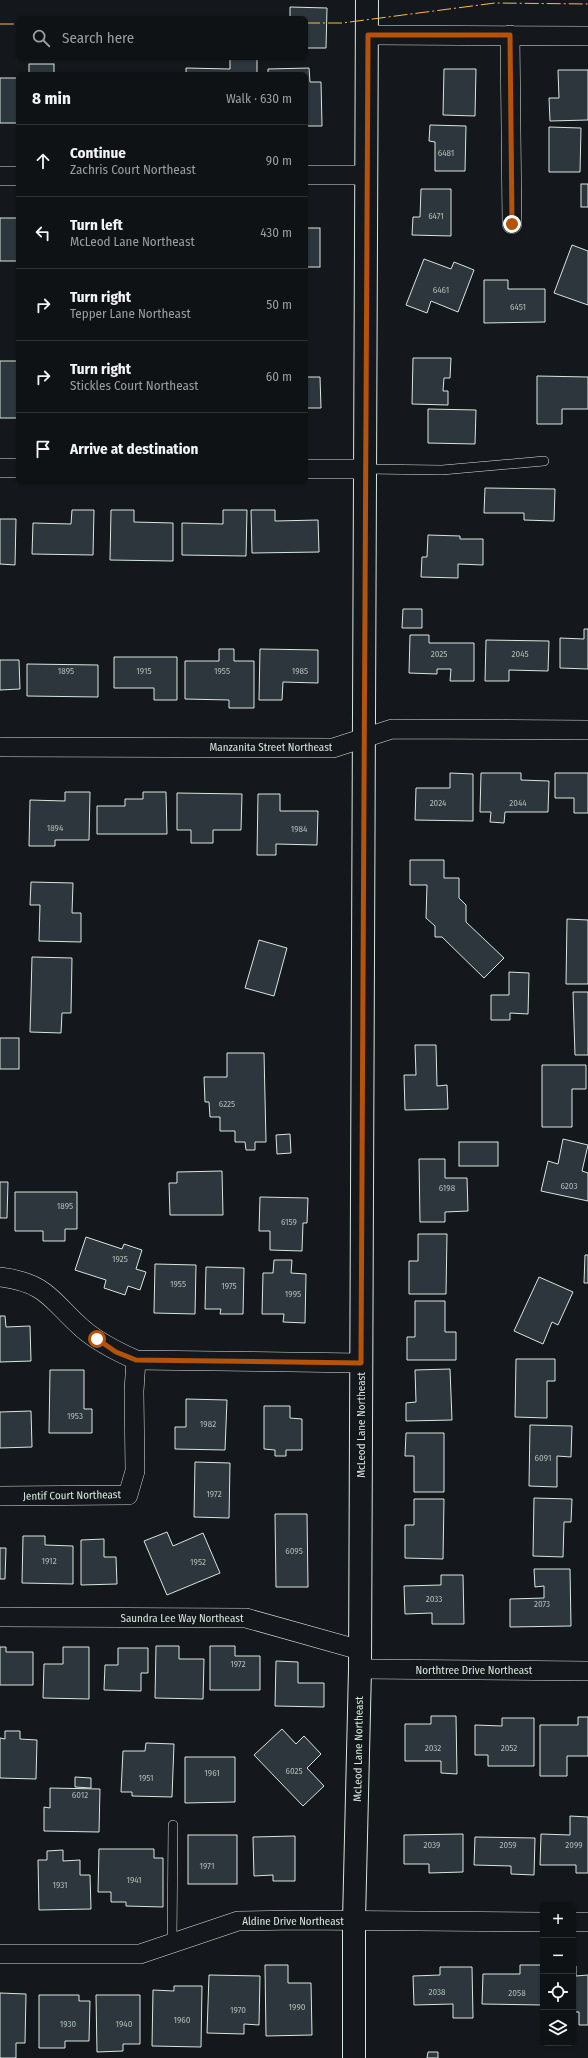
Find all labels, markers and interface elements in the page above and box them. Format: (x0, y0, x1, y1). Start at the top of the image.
search box (16, 16, 308, 60)
icon: search (30, 27, 52, 49)
text: Search here (62, 29, 134, 47)
text: 8 min (32, 88, 71, 109)
text: Walk · 630 m (226, 91, 292, 106)
text: Continue (70, 144, 126, 162)
house number: 6481 (438, 148, 454, 158)
icon: ahead (32, 150, 54, 172)
text: 90 m (266, 153, 292, 168)
text: Zachris Court Northeast (70, 162, 196, 177)
house number: 6471 (428, 211, 444, 221)
route end (503, 215, 521, 233)
text: Turn left (70, 216, 123, 234)
icon: left (32, 222, 54, 244)
text: 430 m (260, 225, 292, 240)
text: McLeod Lane Northeast (70, 234, 195, 249)
house number: 6461 (433, 285, 449, 295)
text: Turn right (70, 288, 131, 306)
icon: right (32, 294, 54, 316)
text: 50 m (266, 297, 292, 312)
house number: 6451 (510, 302, 526, 312)
text: Tepper Lane Northeast (70, 306, 191, 321)
text: Turn right (70, 360, 131, 378)
icon: right (32, 366, 54, 388)
text: 60 m (266, 369, 292, 384)
text: Stickles Court Northeast (70, 378, 199, 393)
icon: arrive (32, 438, 54, 460)
text: Arrive at destination (70, 440, 198, 458)
house number: 2025 (431, 649, 447, 659)
house number: 2045 (511, 649, 529, 659)
house number: 1895 (58, 666, 74, 676)
house number: 1915 (136, 666, 152, 676)
house number: 1955 (214, 666, 230, 676)
house number: 1985 (292, 666, 308, 676)
street label: Manzanita Street Northeast (210, 741, 333, 754)
house number: 2024 (430, 798, 447, 808)
house number: 2044 (509, 798, 527, 808)
house number: 1894 (47, 823, 64, 833)
house number: 1984 (291, 824, 308, 834)
house number: 6225 (219, 1099, 235, 1109)
house number: 6203 (560, 1181, 578, 1191)
house number: 6198 (439, 1183, 456, 1193)
house number: 1895 (57, 1201, 73, 1211)
house number: 6159 (281, 1217, 297, 1227)
house number: 1925 (112, 1254, 128, 1264)
house number: 1955 (170, 1279, 186, 1289)
house number: 1975 (221, 1281, 237, 1291)
house number: 1995 (285, 1289, 301, 1299)
route start (88, 1330, 106, 1348)
street label: McLeod Lane Northeast (355, 1372, 368, 1478)
house number: 1953 (67, 1411, 83, 1421)
house number: 1982 (200, 1419, 216, 1429)
house number: 6091 (535, 1453, 551, 1463)
street label: Jentif Court Northeast (23, 1488, 122, 1503)
house number: 1972 (206, 1489, 222, 1499)
house number: 6095 (285, 1546, 303, 1556)
house number: 1912 (41, 1556, 57, 1566)
house number: 1952 (190, 1557, 206, 1567)
house number: 2033 (426, 1594, 442, 1604)
house number: 2073 (534, 1599, 550, 1609)
street label: Saundra Lee Way Northeast (120, 1612, 244, 1625)
house number: 1972 (230, 1659, 246, 1669)
street label: Northtree Drive Northeast (416, 1664, 533, 1677)
street label: McLeod Lane Northeast (351, 1696, 366, 1802)
house number: 2032 (425, 1743, 441, 1753)
house number: 2052 (501, 1743, 517, 1753)
house number: 6025 (285, 1766, 303, 1776)
house number: 1961 (204, 1768, 220, 1778)
house number: 1951 (138, 1773, 154, 1783)
house number: 6012 (72, 1790, 88, 1800)
house number: 2039 (424, 1840, 440, 1850)
house number: 2059 (499, 1840, 517, 1850)
house number: 2099 (565, 1840, 583, 1850)
house number: 1971 (200, 1861, 214, 1871)
house number: 1941 (126, 1875, 142, 1885)
house number: 1931 (52, 1880, 68, 1890)
map controls (540, 1902, 576, 2046)
button: + (540, 1902, 576, 1938)
street label: Aldine Drive Northeast (242, 1915, 344, 1928)
button: − (540, 1938, 576, 1974)
button: locate (540, 1974, 576, 2010)
house number: 2038 (428, 1987, 446, 1997)
house number: 2058 (508, 1988, 526, 1998)
house number: 1990 (289, 2002, 306, 2012)
house number: 1970 (230, 2005, 246, 2015)
button: layers (540, 2010, 576, 2046)
house number: 1960 (173, 2015, 191, 2025)
house number: 1930 (60, 2019, 77, 2029)
house number: 1940 (116, 2019, 133, 2029)

